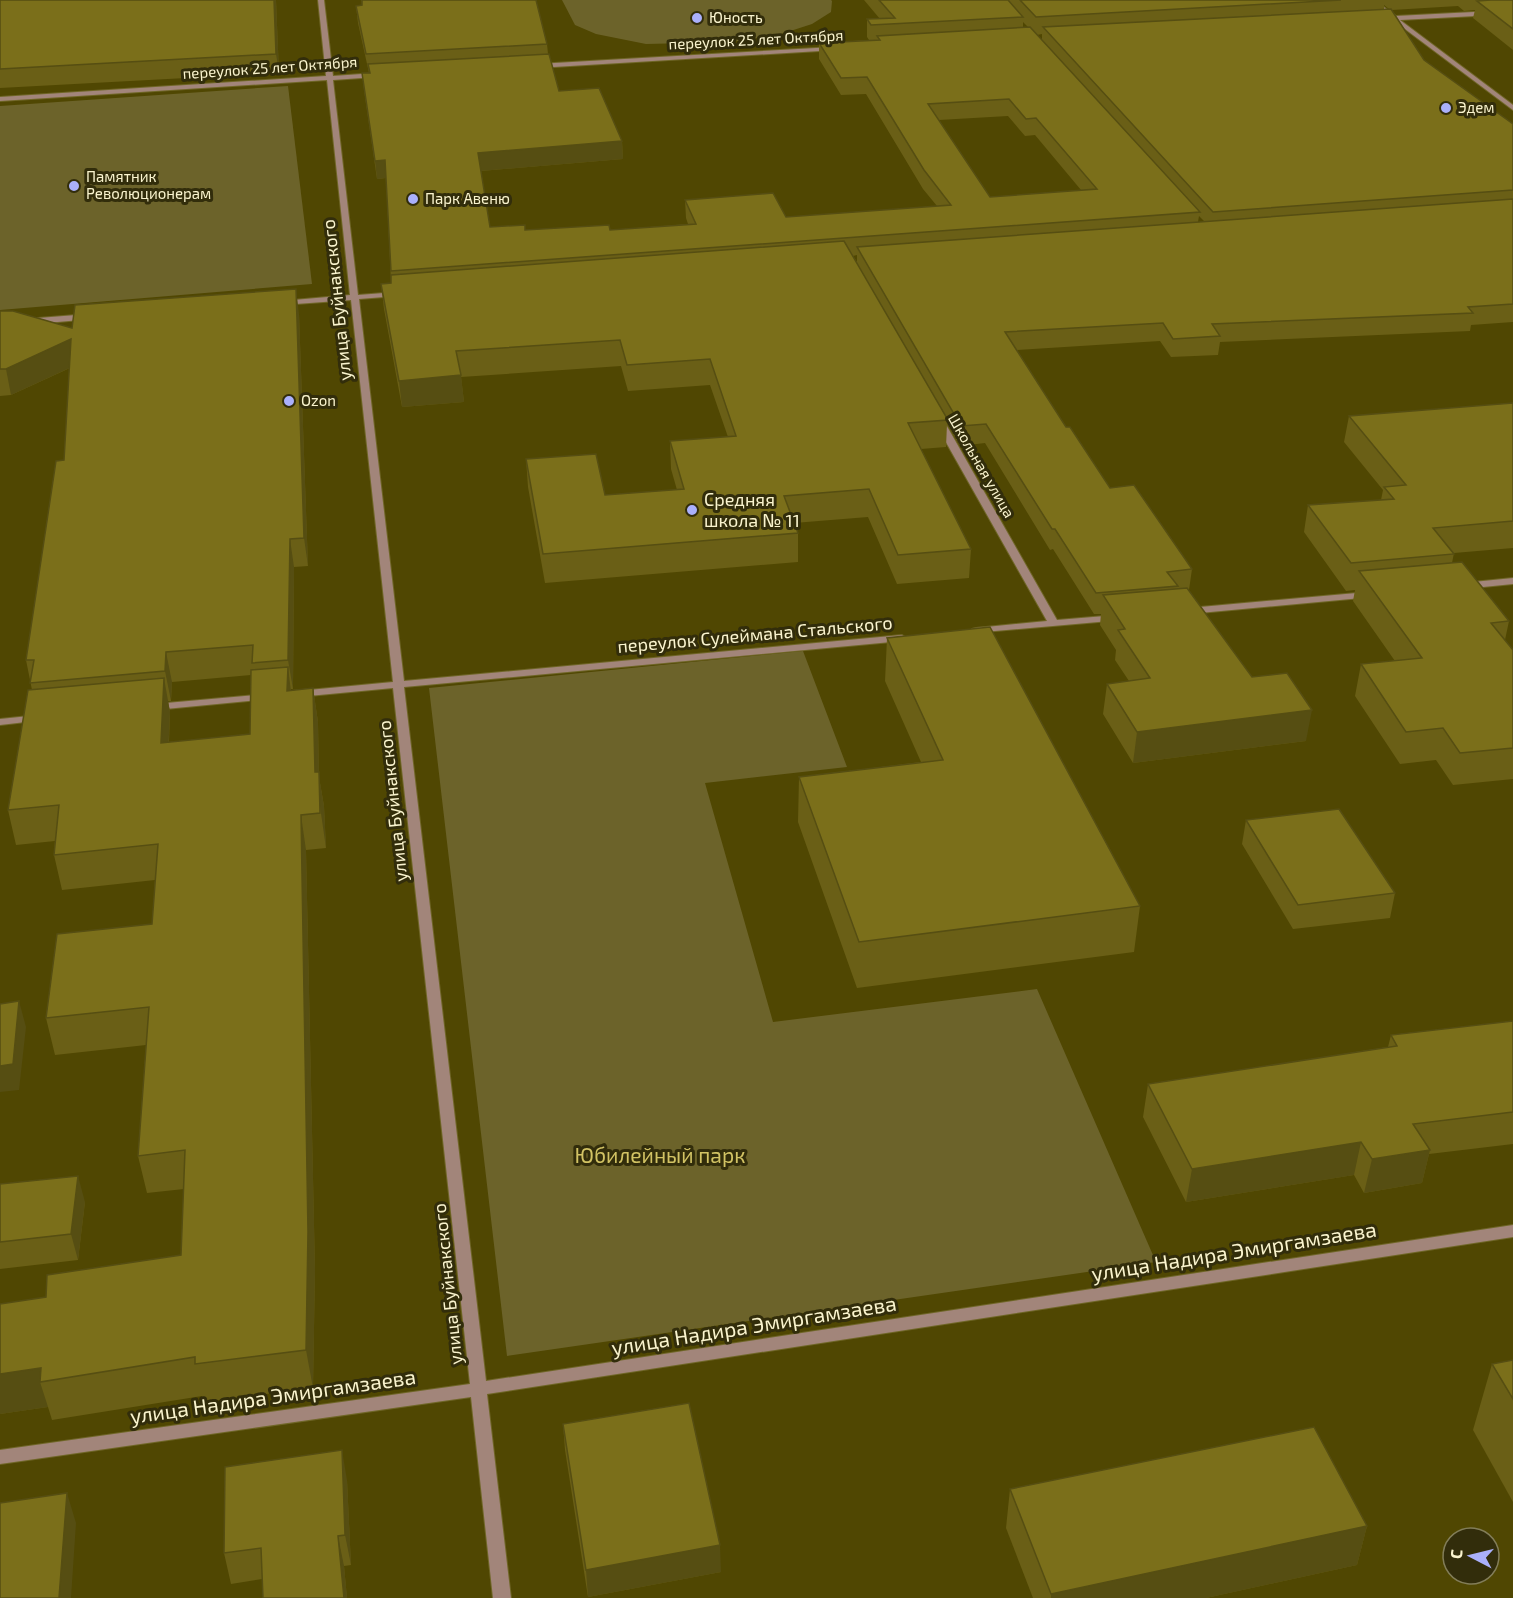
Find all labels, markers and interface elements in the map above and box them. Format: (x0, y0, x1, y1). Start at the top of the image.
place label: Юность (709, 8, 763, 26)
marker: Юность (690, 11, 704, 25)
street label: переулок 25 лет Октября (668, 25, 844, 54)
street label: переулок 25 лет Октября (182, 52, 358, 83)
place label: Эдем (1458, 98, 1495, 116)
marker: Эдем (1439, 101, 1453, 115)
place label: Памятник Революционерам (86, 167, 211, 202)
marker: Памятник Революционерам (67, 179, 81, 193)
place label: Парк Авеню (425, 189, 510, 207)
marker: Парк Авеню (406, 192, 420, 206)
street label: улица Буйнакского (317, 218, 355, 382)
place label: Ozon (301, 391, 336, 409)
marker: Ozon (282, 394, 296, 408)
street label: Школьная улица (944, 410, 1019, 521)
place label: Средняя школа № 11 (704, 488, 800, 531)
marker: Средняя школа № 11 (685, 503, 699, 517)
street label: переулок Сулеймана Стальского (616, 611, 893, 657)
street label: улица Буйнакского (373, 719, 411, 883)
park label: Юбилейный парк (575, 1142, 745, 1167)
street label: улица Буйнакского (428, 1202, 466, 1366)
street label: улица Надира Эмиргамзаева (1090, 1216, 1378, 1286)
street label: улица Надира Эмиргамзаева (610, 1290, 898, 1360)
street label: улица Надира Эмиргамзаева (128, 1363, 417, 1429)
north arrow (1441, 1526, 1501, 1586)
text: С (1446, 1548, 1466, 1560)

